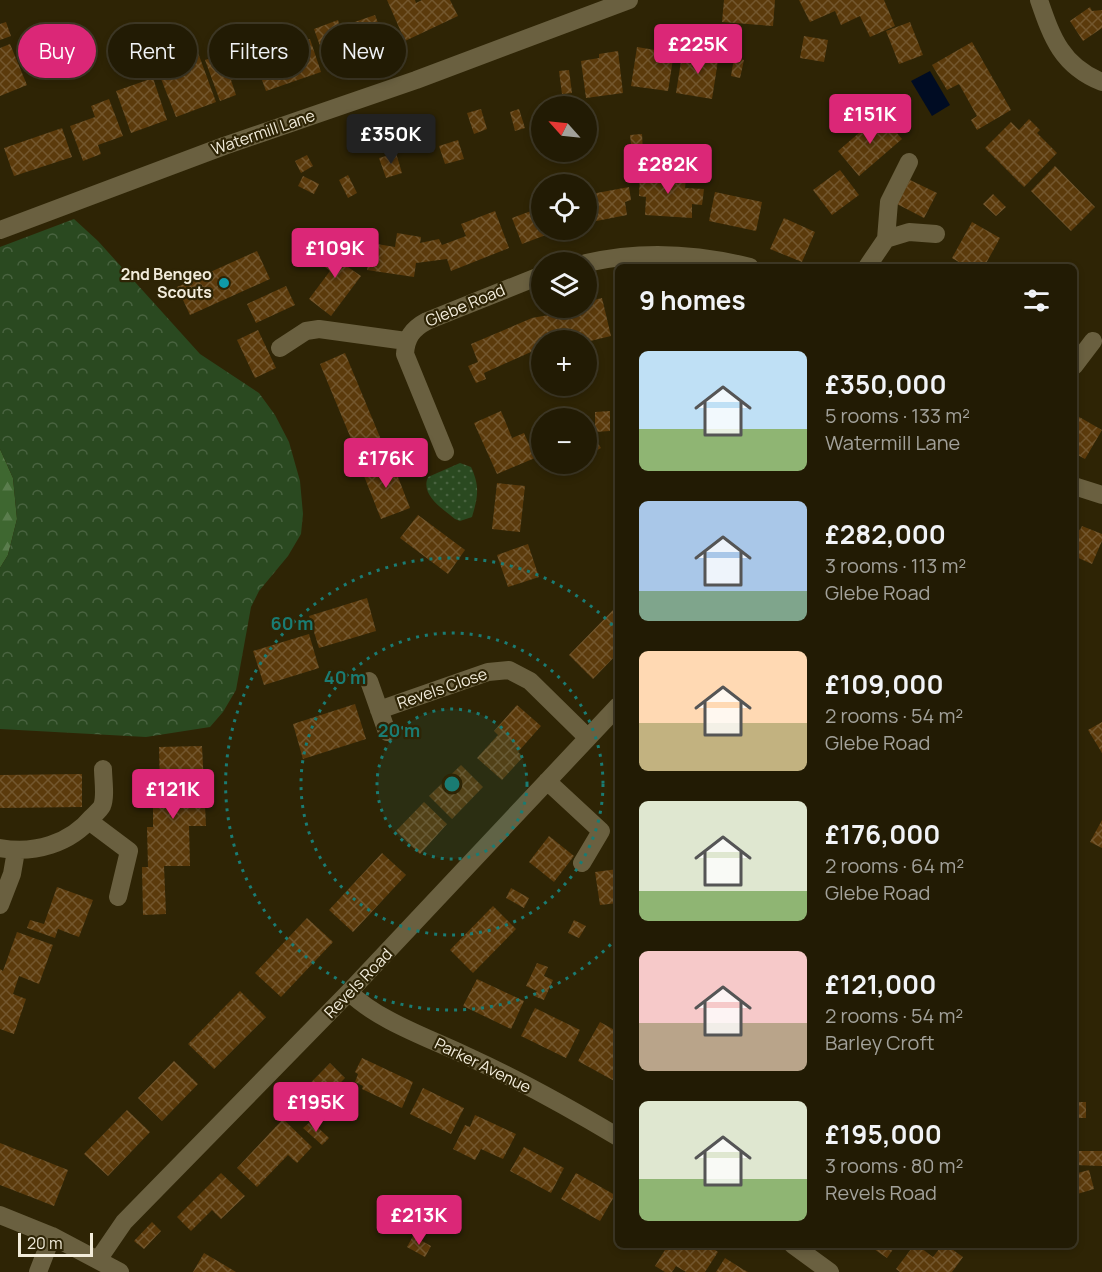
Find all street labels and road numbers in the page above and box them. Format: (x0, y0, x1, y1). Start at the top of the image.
street label: Watermill Lane (208, 104, 318, 160)
street label: Glebe Road (422, 278, 508, 332)
street label: Revels Close (394, 662, 490, 714)
street label: Revels Road (319, 943, 397, 1023)
street label: Parker Avenue (431, 1032, 535, 1098)

